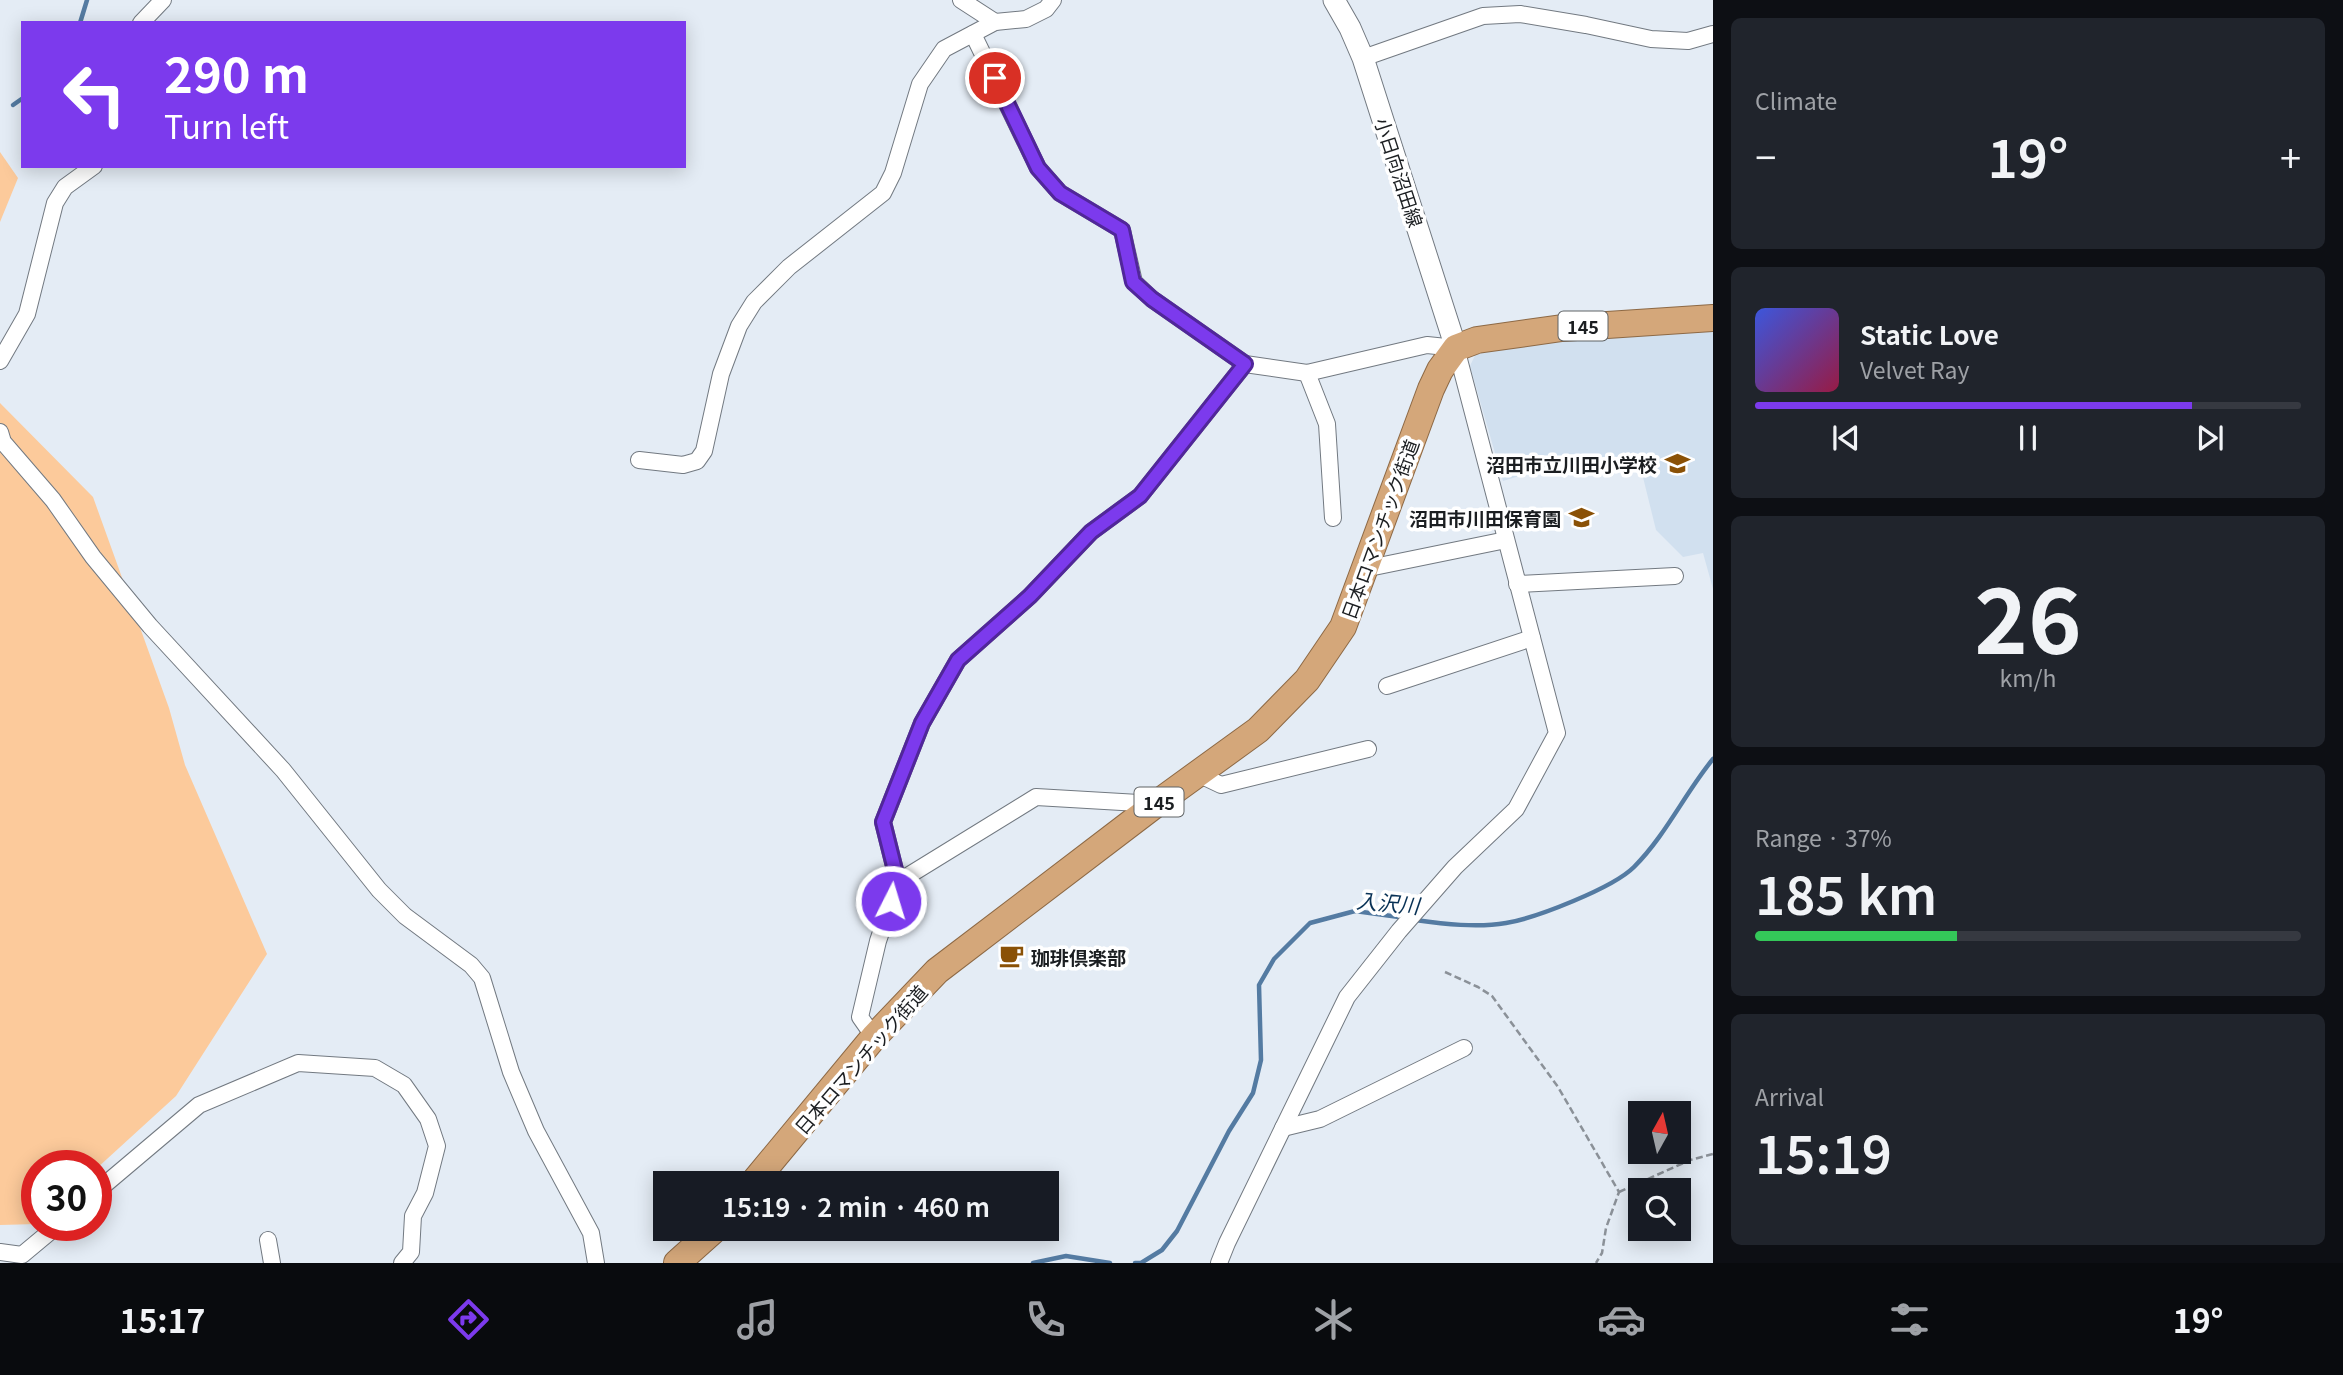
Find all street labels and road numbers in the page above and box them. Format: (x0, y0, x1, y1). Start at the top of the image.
street label: 小日向沼田線 (1370, 114, 1430, 230)
road number: 145 (1558, 312, 1608, 340)
street label: 日本ロマンチック街道 (1334, 435, 1424, 623)
road number: 145 (1134, 788, 1184, 816)
street label: 日本ロマンチック街道 (787, 978, 933, 1140)

